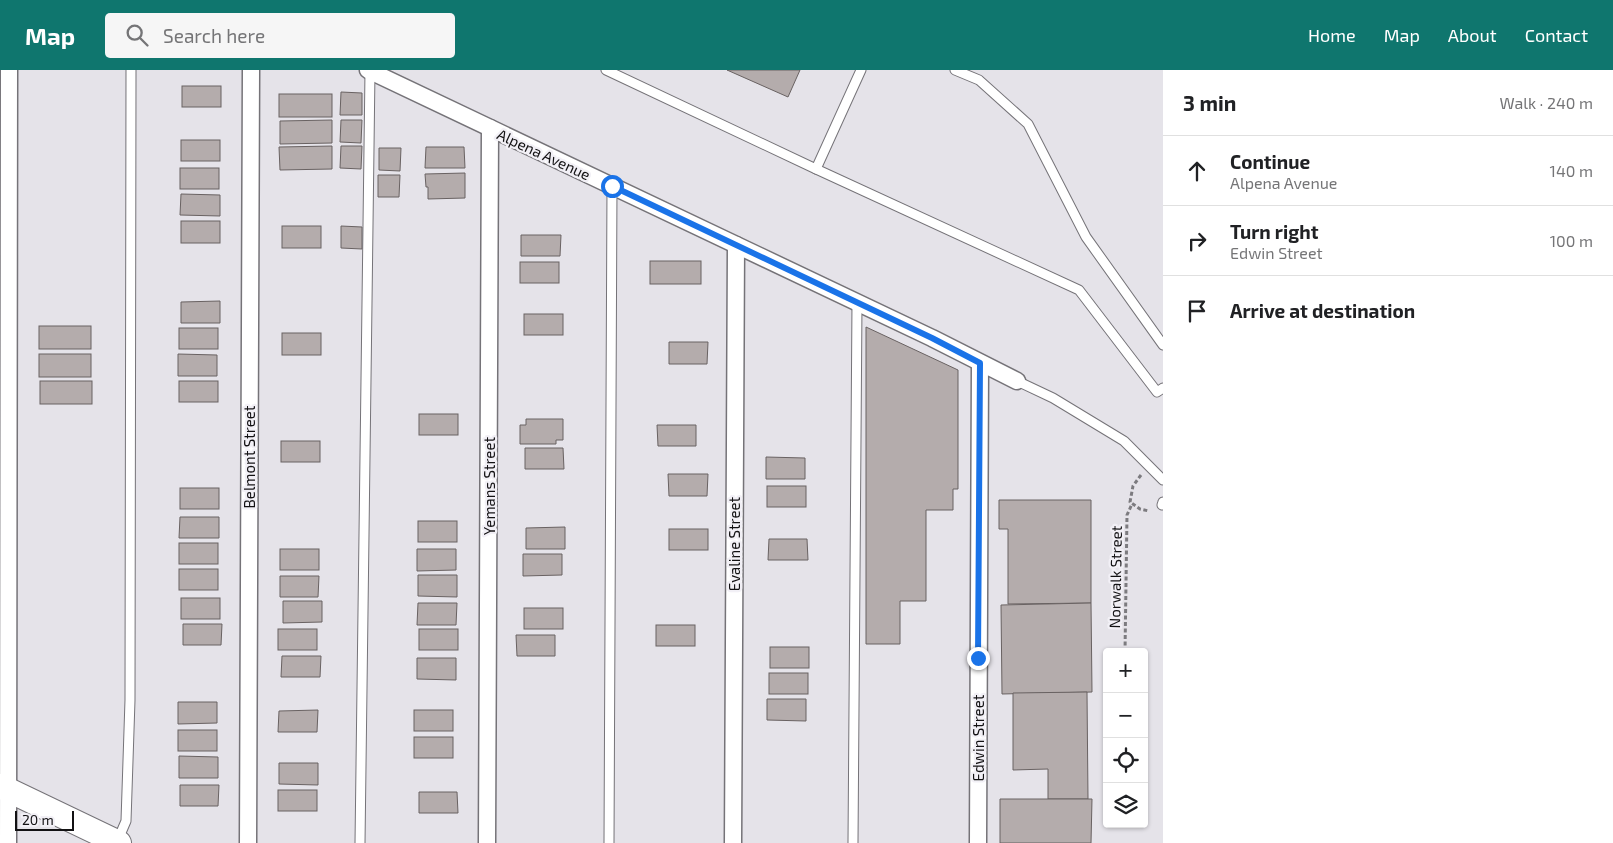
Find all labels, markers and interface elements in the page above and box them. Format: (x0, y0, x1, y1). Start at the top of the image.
search box (105, 13, 455, 58)
text: Map (25, 21, 75, 50)
icon: search (123, 21, 151, 49)
text: Search here (163, 24, 265, 47)
text: Home (1308, 24, 1356, 46)
text: Map (1384, 24, 1420, 46)
text: About (1448, 24, 1497, 46)
text: Contact (1525, 24, 1588, 46)
text: 3 min (1183, 90, 1236, 115)
text: Walk · 240 m (1500, 93, 1593, 112)
street label: Alpena Avenue (495, 125, 593, 183)
text: Continue (1230, 150, 1310, 173)
icon: ahead (1183, 157, 1211, 185)
text: 140 m (1550, 161, 1593, 180)
text: Alpena Avenue (1230, 173, 1337, 192)
route start (601, 175, 624, 198)
text: Turn right (1230, 220, 1318, 243)
icon: right (1183, 227, 1211, 255)
text: 100 m (1550, 231, 1593, 250)
text: Edwin Street (1230, 243, 1323, 262)
icon: arrive (1183, 297, 1211, 325)
text: Arrive at destination (1230, 299, 1415, 322)
street label: Belmont Street (240, 405, 258, 508)
street label: Yemans Street (480, 437, 498, 535)
street label: Evaline Street (725, 496, 743, 591)
street label: Norwalk Street (1105, 525, 1125, 628)
route end (967, 647, 990, 670)
map controls (1103, 648, 1148, 828)
button: + (1103, 648, 1148, 693)
button: − (1103, 693, 1148, 738)
street label: Edwin Street (969, 694, 987, 781)
button: locate (1103, 738, 1148, 783)
button: layers (1103, 783, 1148, 828)
scale bar (15, 808, 74, 831)
text: 20 m (22, 811, 54, 828)

